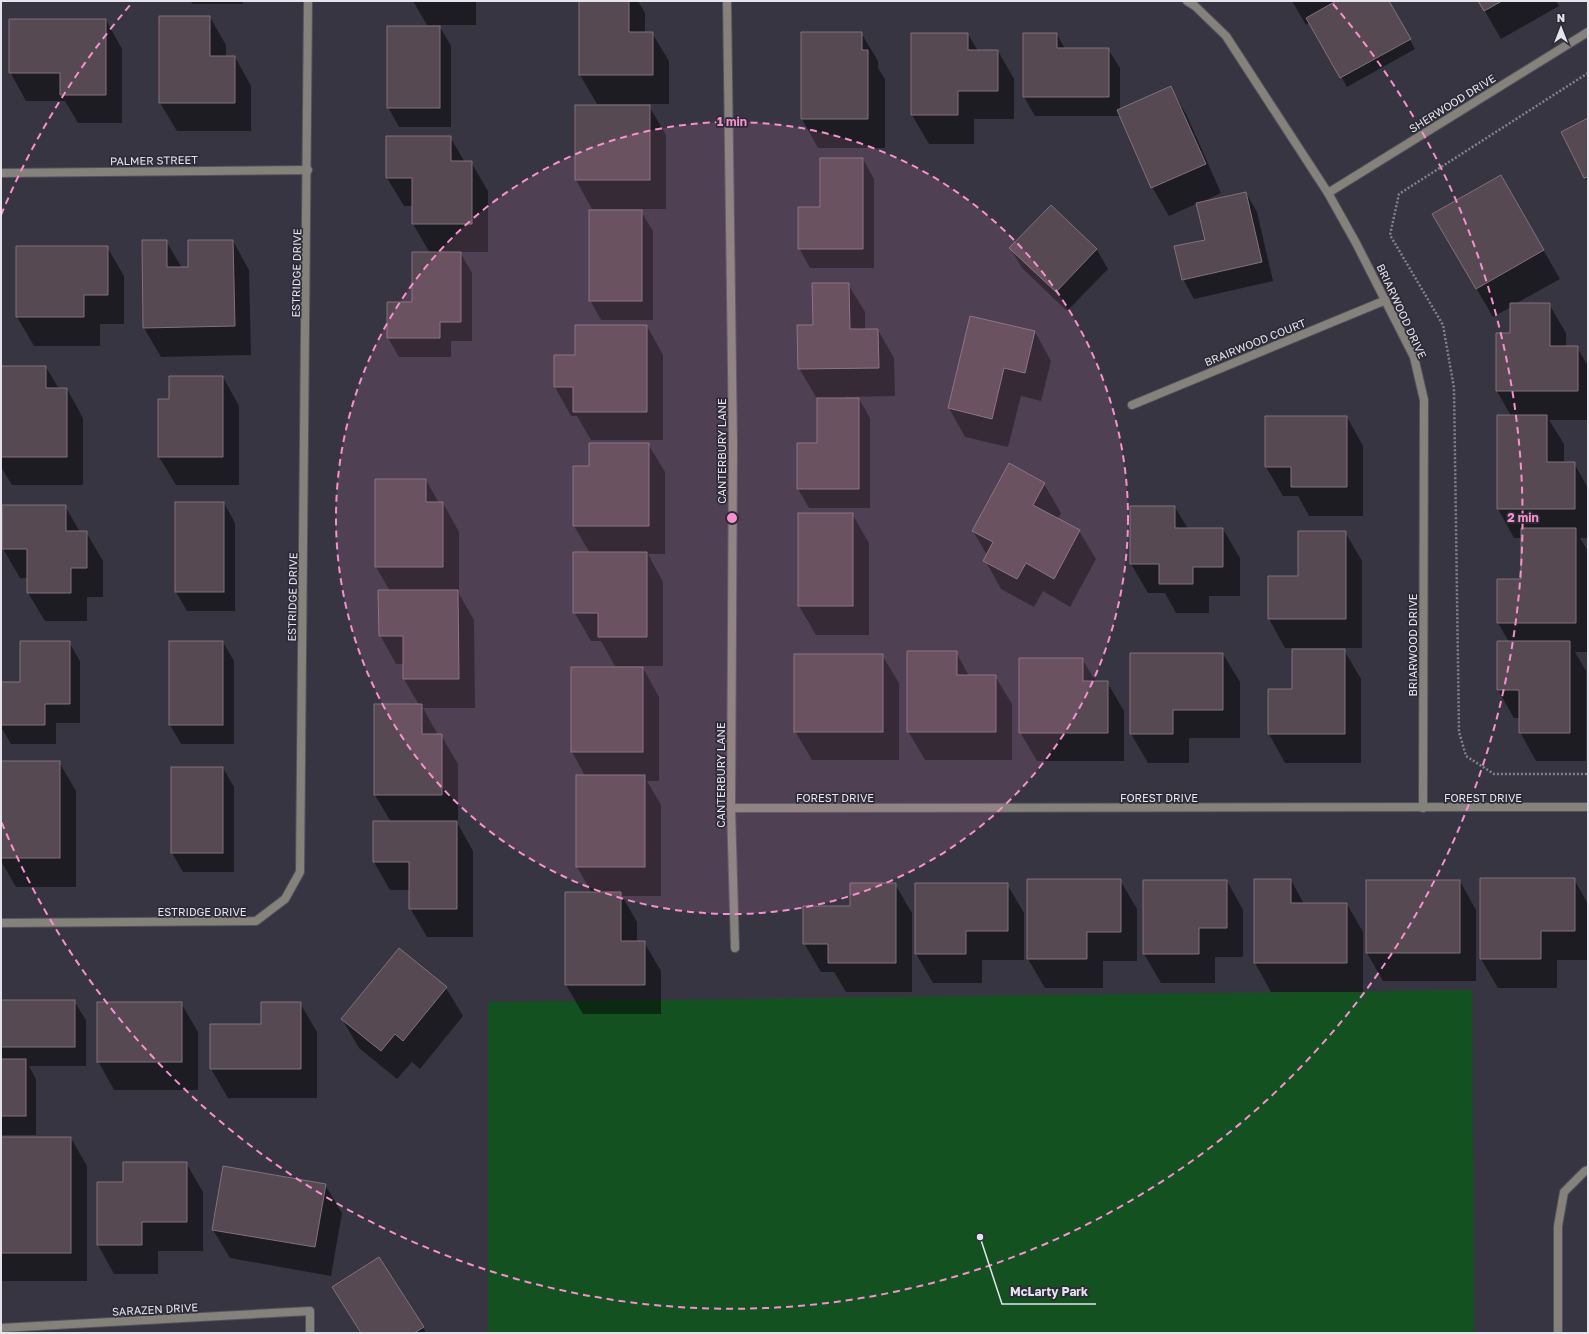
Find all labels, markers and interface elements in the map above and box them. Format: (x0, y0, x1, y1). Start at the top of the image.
north arrow (1541, 8, 1581, 48)
text: N (1557, 11, 1565, 24)
street label: SHERWOOD DRIVE (1406, 71, 1498, 135)
text: 1 min (717, 114, 747, 129)
street label: PALMER STREET (110, 153, 198, 167)
street label: ESTRIDGE DRIVE (289, 228, 303, 318)
street label: BRIARWOOD DRIVE (1374, 262, 1430, 361)
street label: BRAIRWOOD COURT (1202, 316, 1308, 368)
street label: CANTERBURY LANE (715, 398, 728, 504)
text: 2 min (1507, 510, 1539, 525)
centre of rings (725, 511, 739, 525)
street label: ESTRIDGE DRIVE (285, 552, 299, 642)
street label: BRIARWOOD DRIVE (1406, 593, 1419, 697)
street label: CANTERBURY LANE (714, 722, 727, 828)
street label: FOREST DRIVE (796, 791, 874, 804)
street label: FOREST DRIVE (1120, 791, 1198, 804)
street label: FOREST DRIVE (1444, 791, 1522, 804)
street label: ESTRIDGE DRIVE (157, 905, 247, 918)
callout: McLarty Park (1002, 1280, 1096, 1304)
text: McLarty Park (1010, 1284, 1088, 1299)
street label: SARAZEN DRIVE (112, 1300, 199, 1318)

